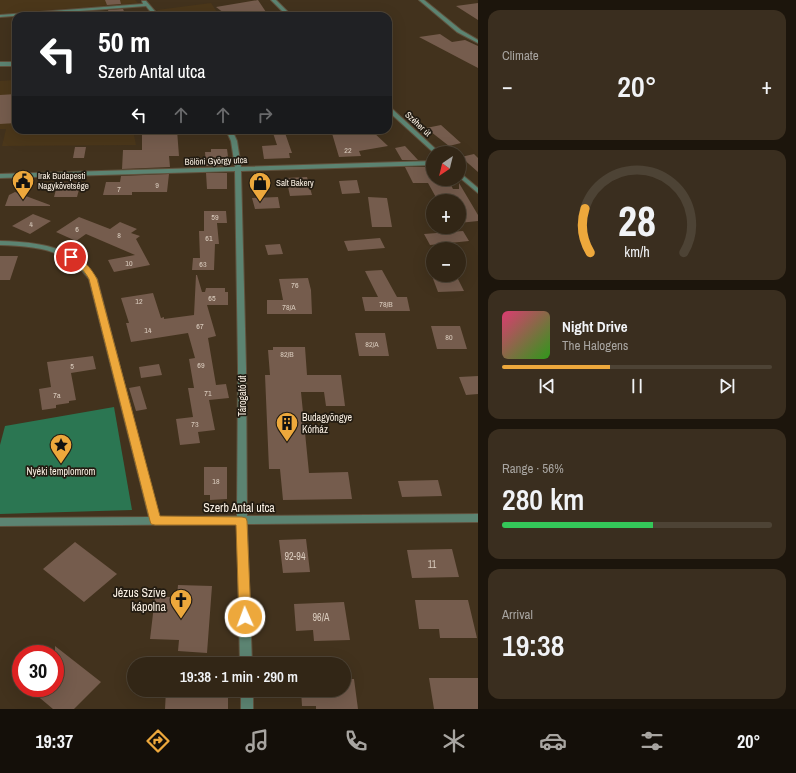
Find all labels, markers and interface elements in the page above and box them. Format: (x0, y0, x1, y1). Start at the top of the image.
text: 50 m (98, 23, 150, 61)
icon: left (32, 28, 84, 80)
text: Climate (502, 47, 539, 64)
text: Szerb Antal utca (98, 59, 206, 84)
text: 20° (617, 66, 657, 106)
text: − (502, 71, 513, 101)
text: + (761, 71, 772, 101)
icon: left (128, 104, 150, 126)
icon: ahead (170, 104, 192, 126)
icon: ahead (212, 104, 234, 126)
icon: right (254, 104, 276, 126)
street label: Széher út (402, 109, 434, 139)
house number: 22 (344, 145, 352, 155)
north arrow (426, 146, 466, 186)
map controls (426, 146, 466, 282)
street label: Bölöni György utca (184, 154, 248, 168)
public building icon: Irak Budapesti Nagykövetsége (10, 168, 36, 201)
place label: Irak Budapesti Nagykövetsége (38, 170, 89, 192)
shop icon: Salt Bakery (247, 170, 273, 203)
place label: Salt Bakery (276, 177, 314, 189)
house number: 9 (155, 180, 159, 190)
house number: 7 (117, 184, 121, 194)
text: 28 (618, 192, 656, 248)
button: + (426, 194, 466, 234)
house number: 59 (211, 212, 219, 222)
house number: 4 (29, 219, 33, 229)
house number: 6 (75, 224, 79, 234)
house number: 8 (117, 230, 121, 240)
house number: 61 (205, 233, 213, 243)
pin (54, 240, 88, 274)
text: km/h (624, 241, 650, 260)
button: − (426, 242, 466, 282)
icon: arrive (60, 246, 82, 268)
house number: 10 (125, 258, 133, 268)
house number: 63 (199, 259, 207, 269)
house number: 76 (291, 280, 299, 290)
house number: 65 (208, 293, 216, 303)
house number: 12 (135, 296, 143, 306)
house number: 78/B (379, 299, 393, 309)
house number: 78/A (282, 302, 296, 312)
text: Night Drive (562, 316, 628, 337)
house number: 67 (196, 321, 204, 331)
house number: 14 (144, 325, 152, 335)
house number: 80 (445, 332, 453, 342)
text: The Halogens (562, 337, 628, 354)
house number: 82/A (365, 339, 379, 349)
house number: 82/B (280, 349, 294, 359)
house number: 69 (197, 360, 205, 370)
house number: 5 (70, 361, 74, 371)
street label: Tárogató út (236, 375, 249, 417)
icon: previous (536, 375, 558, 397)
icon: pause (626, 375, 648, 397)
icon: next (716, 375, 738, 397)
house number: 71 (204, 388, 212, 398)
house number: 7a (53, 390, 61, 400)
building icon: Budagyöngye Kórház (274, 410, 300, 443)
place label: Budagyöngye Kórház (302, 411, 353, 436)
house number: 73 (191, 419, 199, 429)
place icon: Nyéki templomrom (48, 432, 74, 465)
text: Range · 56% (502, 460, 564, 477)
place label: Nyéki templomrom (27, 465, 96, 478)
house number: 18 (212, 476, 220, 486)
text: 280 km (502, 479, 584, 519)
street label: Szerb Antal utca (203, 500, 275, 516)
house number: 92-94 (285, 550, 306, 563)
house number: 11 (428, 558, 437, 571)
place label: Jézus Szíve kápolna (113, 585, 167, 615)
church icon: Jézus Szíve kápolna (168, 587, 194, 620)
position arrow (224, 596, 266, 638)
text: Arrival (502, 606, 533, 623)
house number: 96/A (313, 611, 330, 624)
text: 19:38 (502, 625, 564, 665)
speed limit sign: 30 (12, 645, 64, 697)
text: 19:38 · 1 min · 290 m (180, 666, 298, 687)
icon: directions (144, 727, 172, 755)
icon: music (243, 727, 271, 755)
icon: phone (342, 727, 370, 755)
icon: climate (440, 727, 468, 755)
icon: car (539, 727, 567, 755)
icon: filters (638, 727, 666, 755)
text: 19:37 (35, 729, 73, 754)
text: 20° (737, 729, 761, 754)

